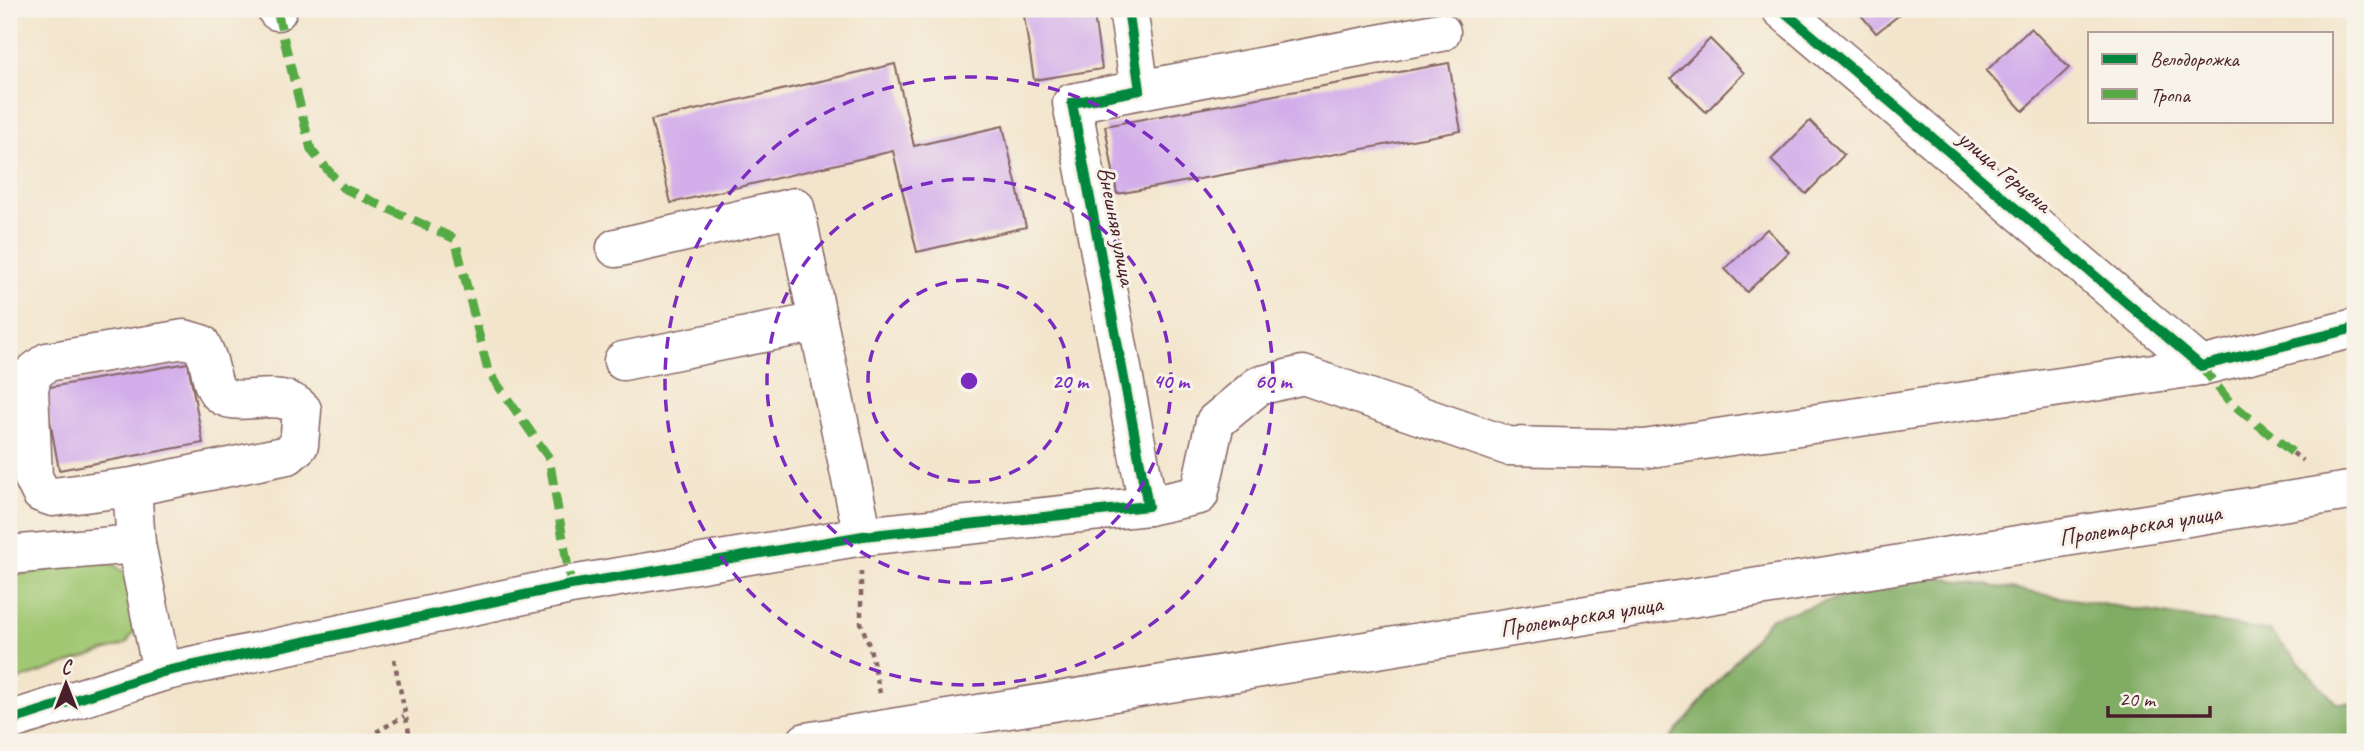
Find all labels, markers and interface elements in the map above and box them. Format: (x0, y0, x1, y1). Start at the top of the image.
legend (2088, 32, 2332, 122)
text: Велодорожка (2150, 46, 2240, 72)
text: Тропа (2150, 82, 2191, 108)
street label: улица Герцена (1950, 122, 2060, 220)
street label: Внешняя улица (1091, 164, 1144, 290)
text: 20 m (1052, 368, 1090, 394)
text: 40 m (1153, 368, 1191, 394)
text: 60 m (1255, 368, 1293, 394)
centre of rings (957, 369, 981, 393)
street label: Пролетарская улица (2057, 497, 2225, 553)
street label: Пролетарская улица (1498, 588, 1666, 644)
north arrow (32, 650, 102, 720)
text: С (61, 656, 73, 680)
scale bar (2108, 674, 2210, 718)
text: 20 m (2119, 686, 2157, 712)

